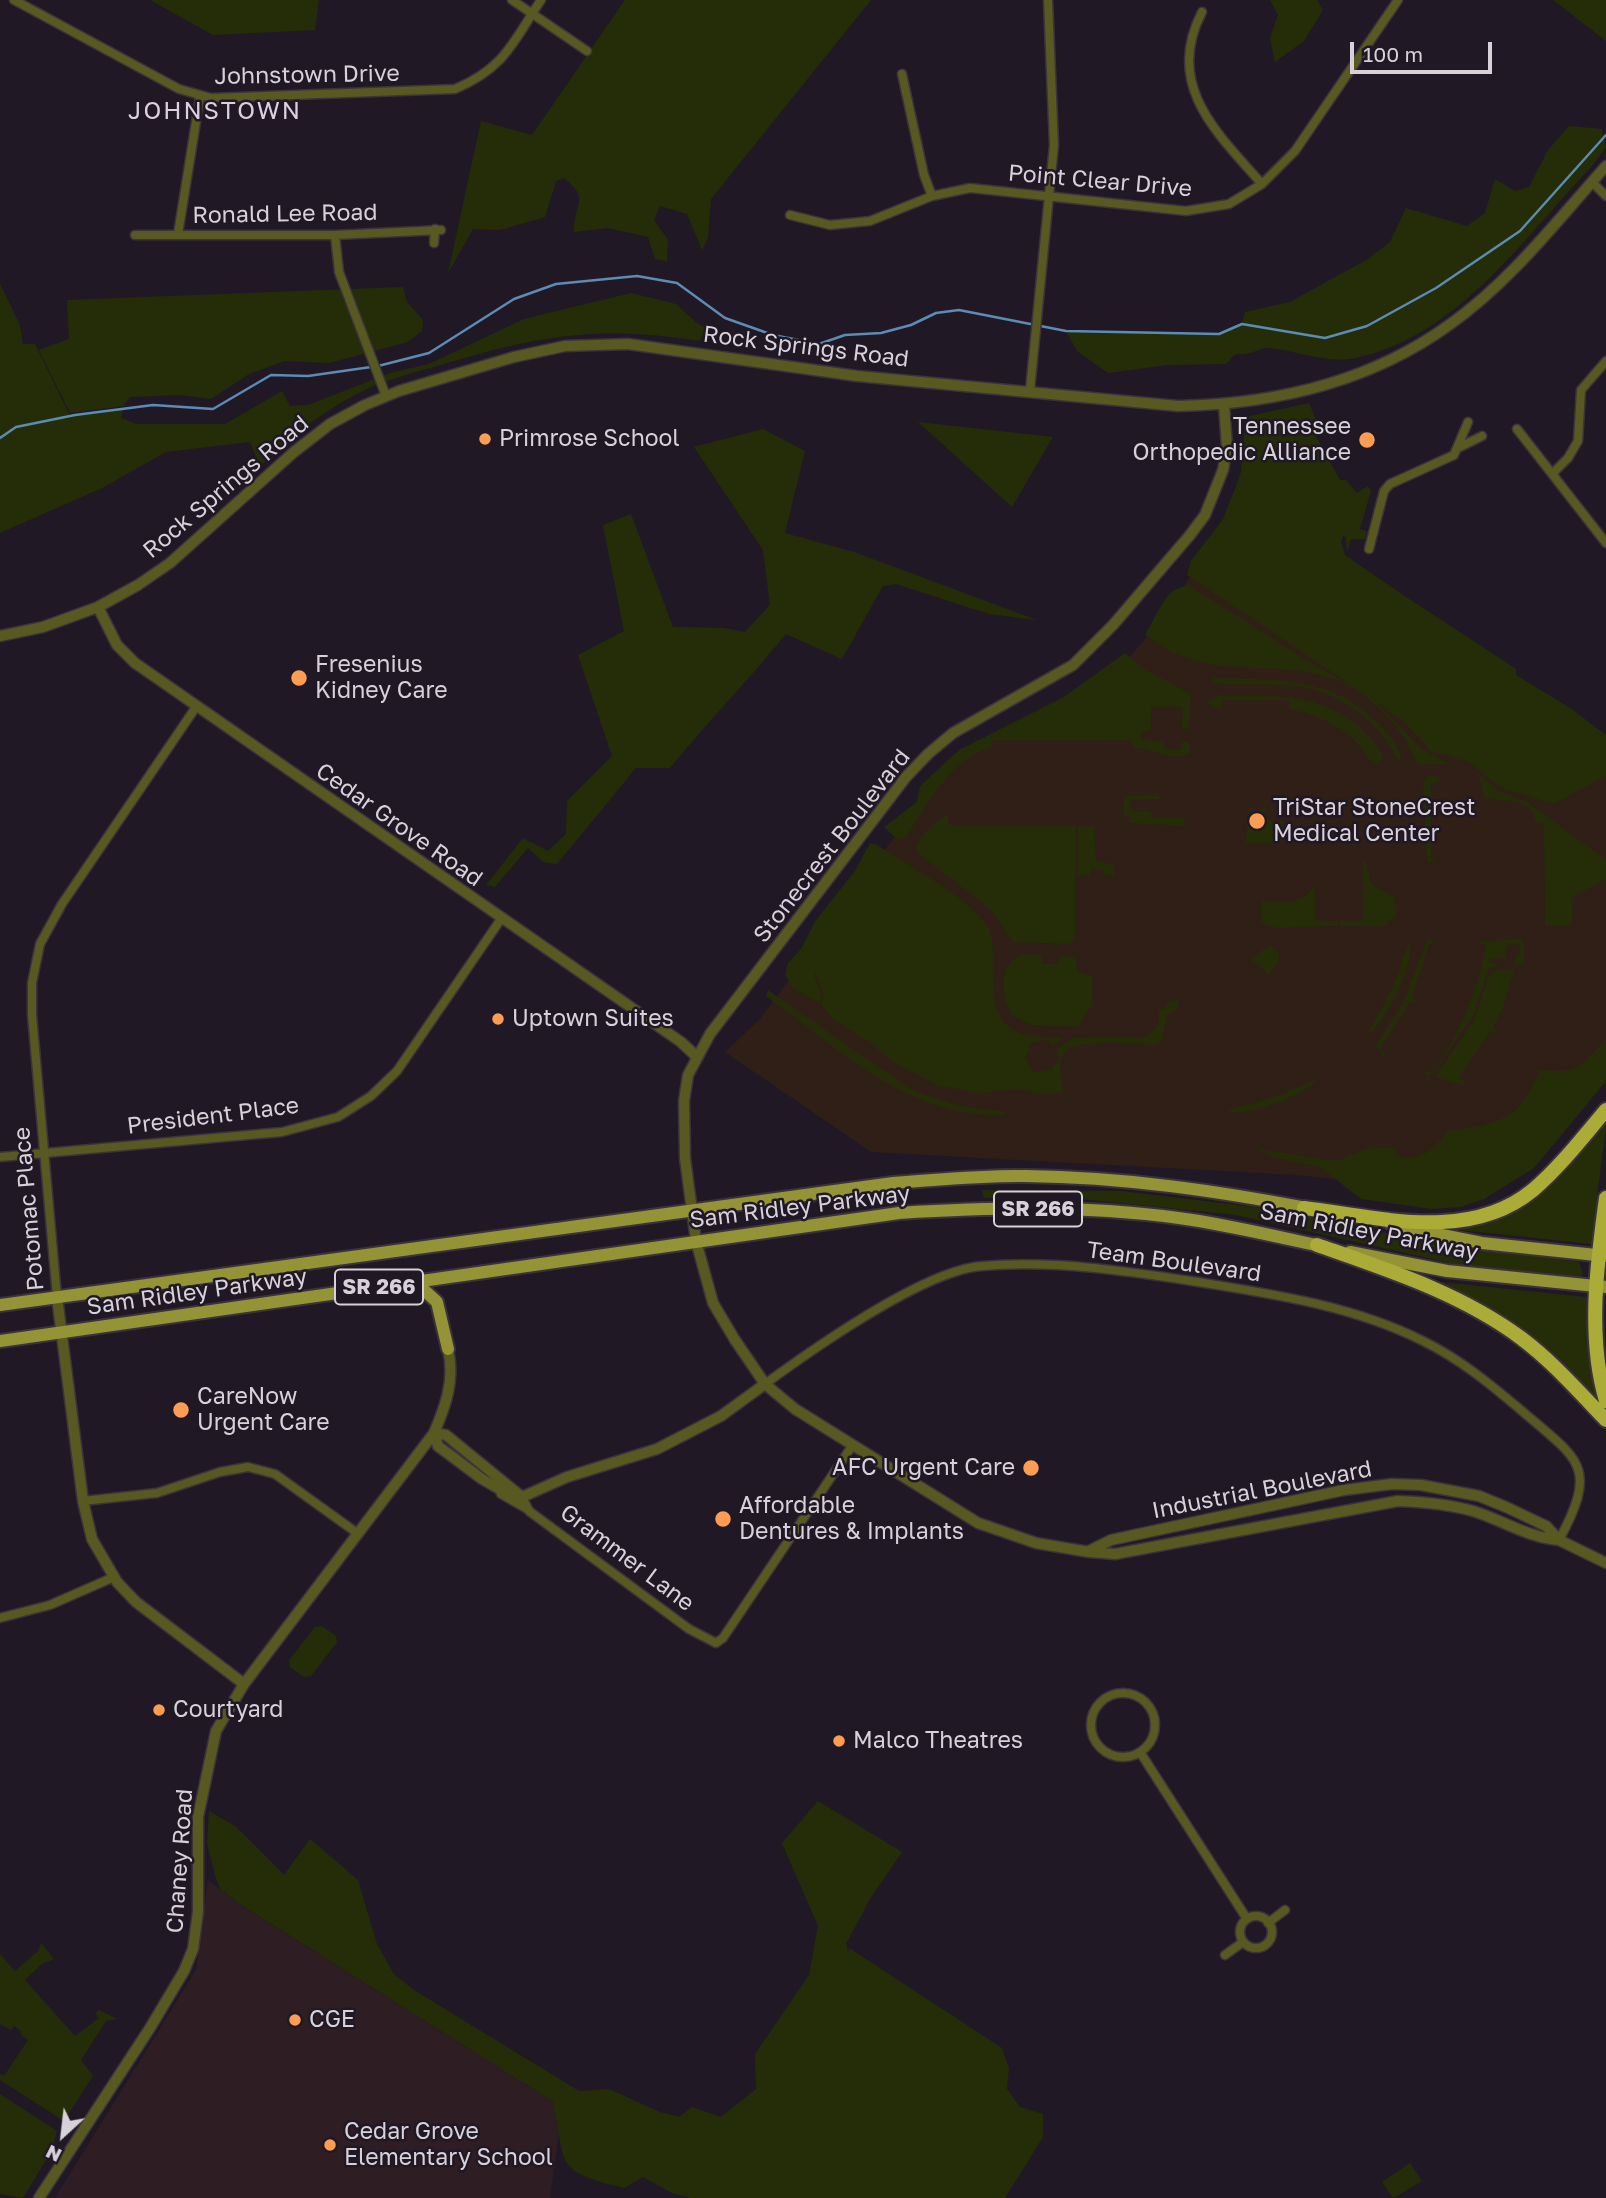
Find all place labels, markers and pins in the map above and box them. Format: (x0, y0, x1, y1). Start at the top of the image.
place label: Tennessee Orthopedic Alliance (1132, 413, 1351, 467)
place label: Primrose School (499, 425, 680, 453)
marker: Tennessee Orthopedic Alliance (1357, 430, 1377, 450)
marker: Primrose School (477, 431, 493, 447)
place label: Fresenius Kidney Care (315, 651, 448, 705)
marker: Fresenius Kidney Care (289, 668, 309, 688)
place label: TriStar StoneCrest Medical Center (1273, 794, 1475, 848)
marker: TriStar StoneCrest Medical Center (1247, 811, 1267, 831)
place label: Uptown Suites (512, 1005, 674, 1033)
marker: Uptown Suites (490, 1011, 506, 1027)
place label: CareNow Urgent Care (197, 1383, 330, 1437)
marker: CareNow Urgent Care (171, 1400, 191, 1420)
place label: AFC Urgent Care (832, 1454, 1015, 1482)
marker: AFC Urgent Care (1021, 1458, 1041, 1478)
place label: Affordable Dentures & Implants (739, 1492, 964, 1546)
marker: Affordable Dentures & Implants (713, 1509, 733, 1529)
place label: Courtyard (173, 1696, 284, 1724)
marker: Courtyard (151, 1702, 167, 1718)
place label: Malco Theatres (853, 1727, 1023, 1755)
marker: Malco Theatres (831, 1733, 847, 1749)
place label: CGE (309, 2006, 355, 2034)
marker: CGE (287, 2012, 303, 2028)
place label: Cedar Grove Elementary School (344, 2118, 553, 2172)
marker: Cedar Grove Elementary School (322, 2137, 338, 2153)

